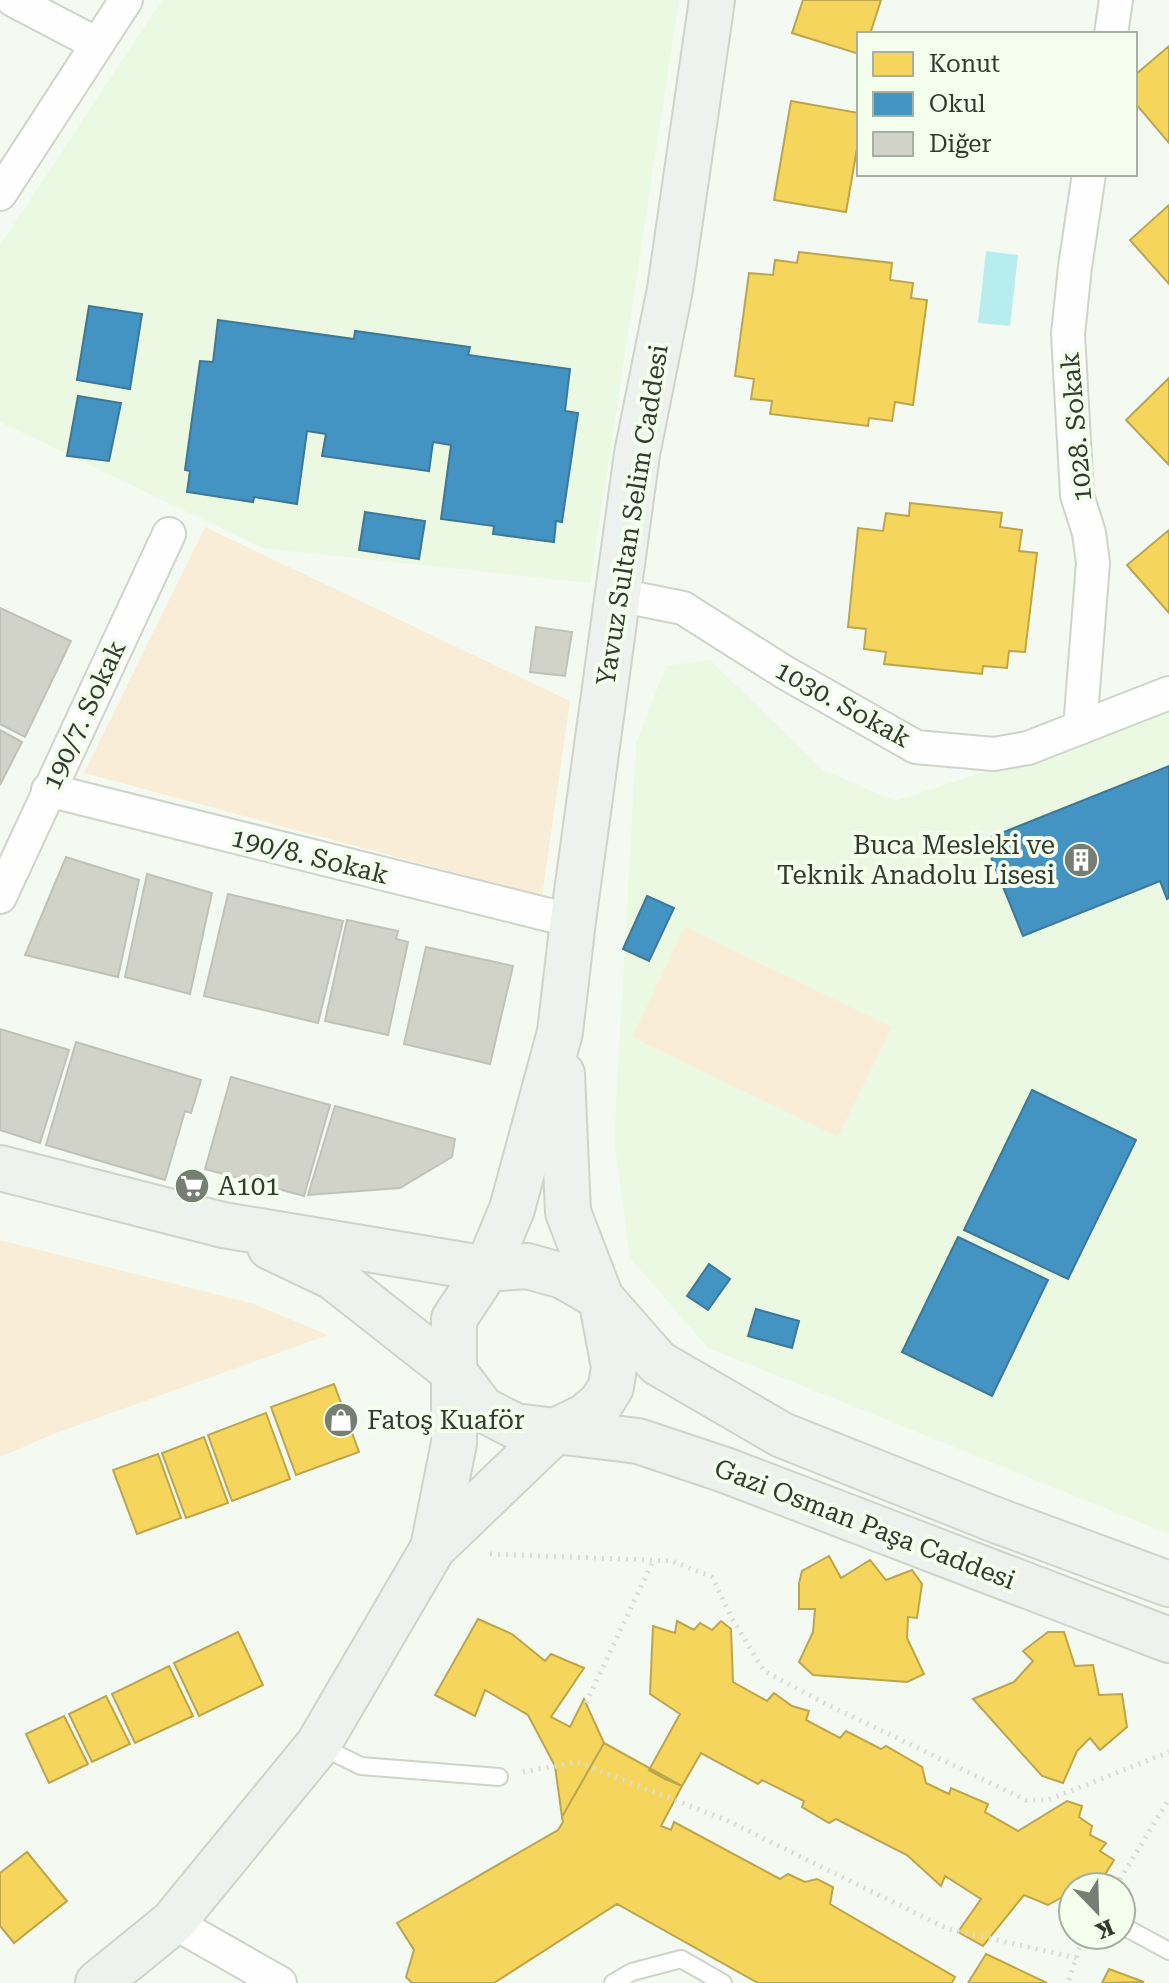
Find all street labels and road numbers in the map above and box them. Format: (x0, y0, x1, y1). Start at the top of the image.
street label: Yavuz Sultan Selim Caddesi (590, 342, 674, 688)
street label: 1028. Sokak (1055, 351, 1097, 503)
street label: 190/7. Sokak (36, 636, 132, 794)
street label: 1030. Sokak (770, 654, 916, 754)
street label: 190/8. Sokak (228, 822, 392, 890)
street label: Gazi Osman Paşa Caddesi (710, 1453, 1020, 1595)

